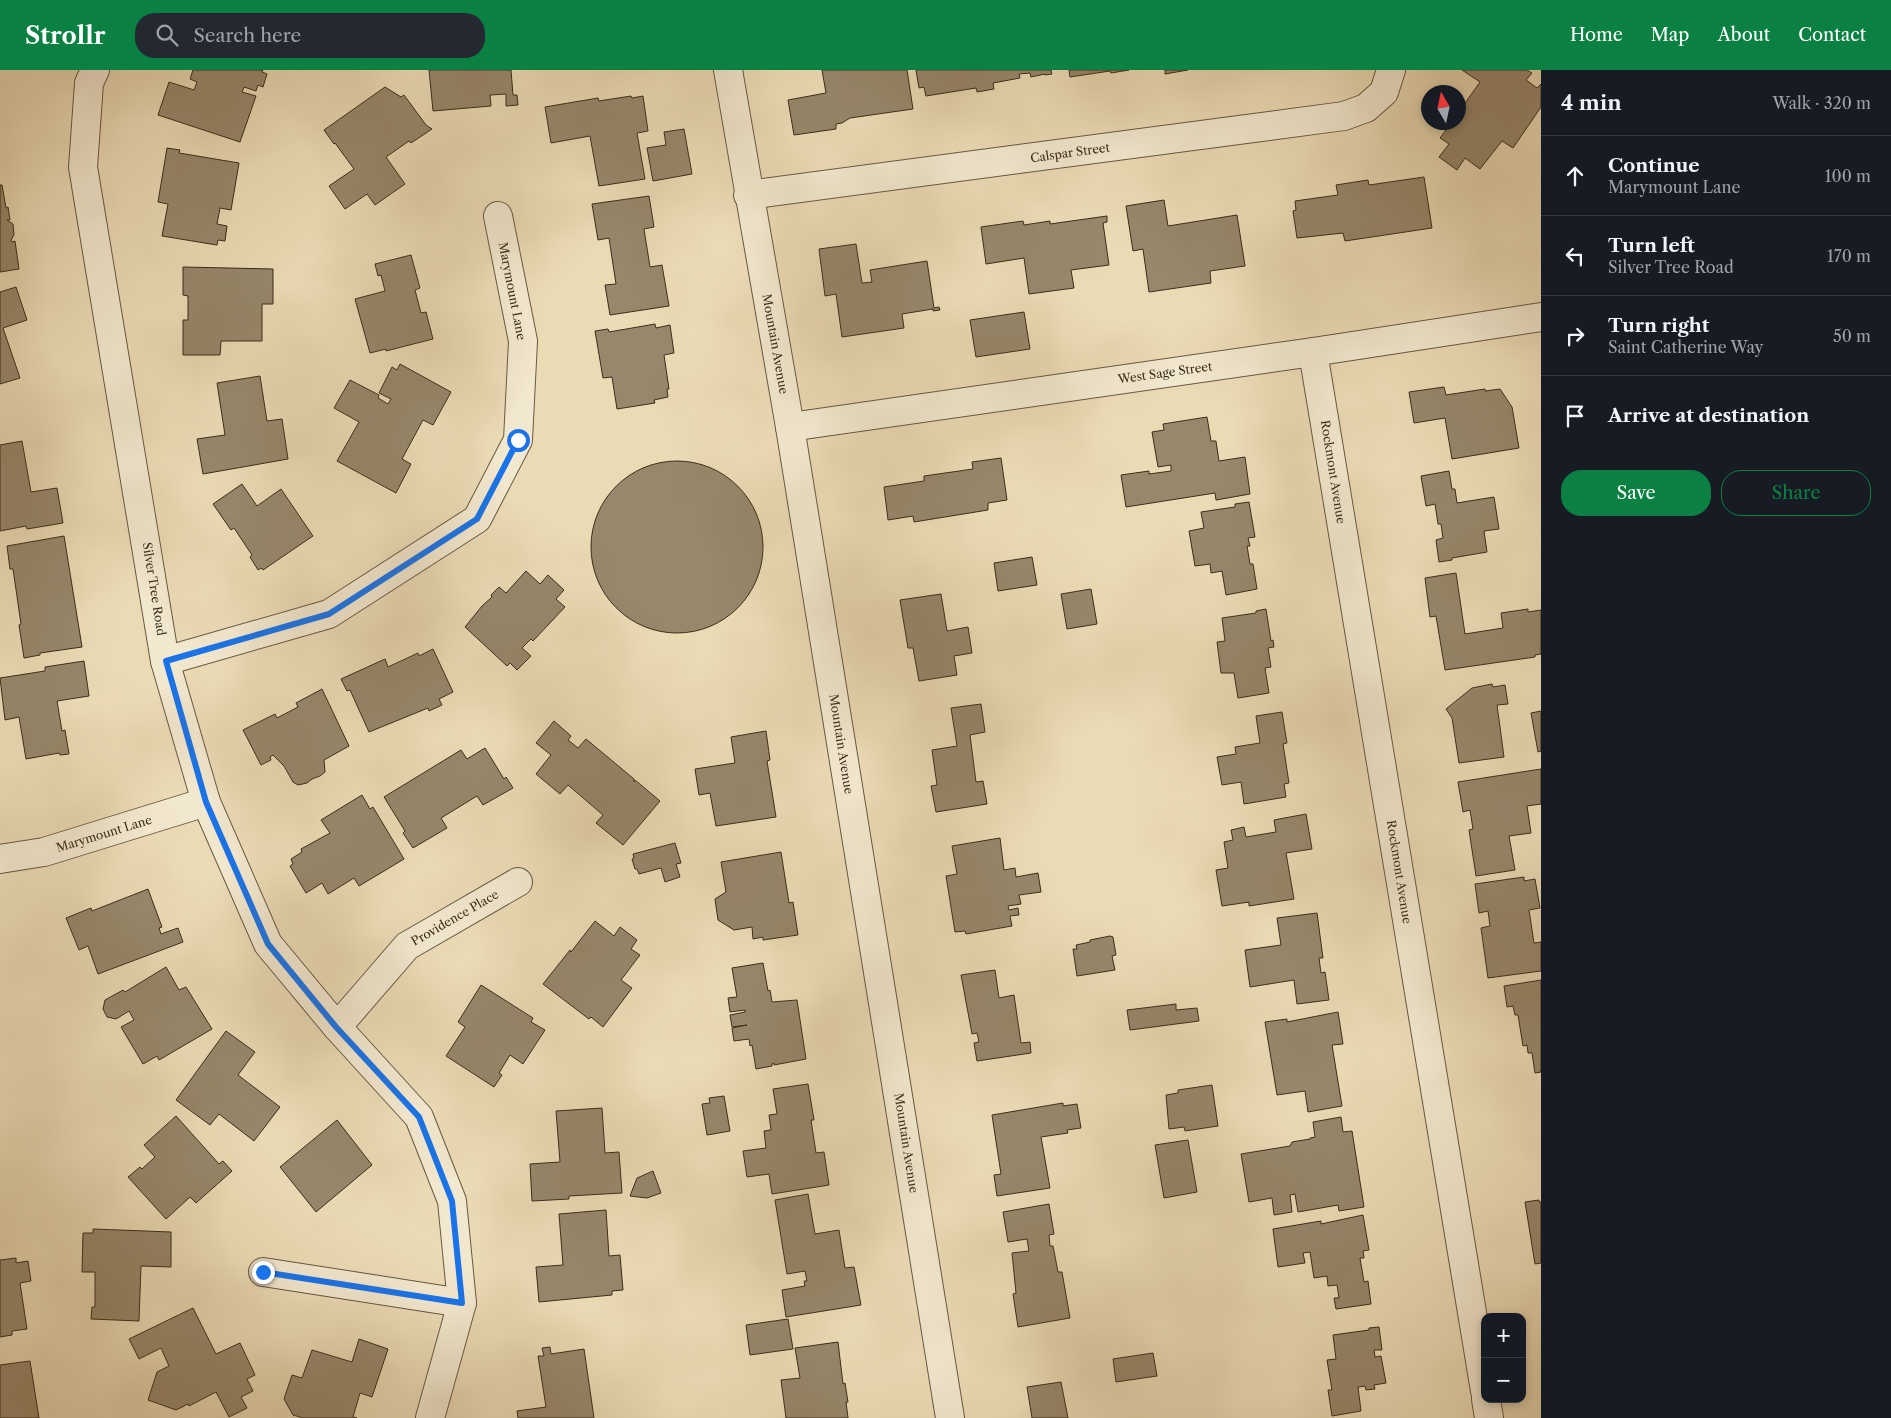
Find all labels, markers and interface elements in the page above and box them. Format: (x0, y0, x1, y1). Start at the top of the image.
search box (135, 13, 485, 58)
text: Strollr (25, 21, 105, 50)
icon: search (153, 21, 181, 49)
text: Search here (193, 24, 301, 47)
text: Home (1570, 24, 1623, 46)
text: Map (1651, 24, 1689, 46)
text: About (1717, 24, 1770, 46)
text: Contact (1798, 24, 1866, 46)
north arrow (1421, 85, 1466, 130)
text: 4 min (1561, 90, 1622, 115)
text: Walk · 320 m (1772, 93, 1871, 113)
street label: Calspar Street (1029, 139, 1111, 166)
text: Continue (1608, 154, 1700, 177)
icon: ahead (1561, 162, 1589, 190)
text: 100 m (1825, 166, 1871, 186)
text: Marymount Lane (1608, 177, 1741, 197)
text: Turn left (1608, 234, 1695, 257)
street label: Marymount Lane (496, 241, 529, 341)
icon: left (1561, 242, 1589, 270)
text: 170 m (1827, 246, 1871, 266)
text: Silver Tree Road (1608, 257, 1734, 277)
street label: Mountain Avenue (759, 293, 792, 395)
text: Turn right (1608, 314, 1709, 337)
icon: right (1561, 322, 1589, 350)
text: 50 m (1833, 326, 1871, 346)
text: Saint Catherine Way (1608, 337, 1763, 357)
street label: West Sage Street (1116, 358, 1214, 387)
icon: arrive (1561, 402, 1589, 430)
text: Arrive at destination (1608, 404, 1809, 427)
street label: Rockmont Avenue (1318, 419, 1349, 525)
route start (507, 429, 530, 452)
button: Save (1561, 470, 1711, 516)
button: Share (1721, 470, 1871, 516)
street label: Silver Tree Road (140, 541, 169, 637)
street label: Mountain Avenue (826, 693, 857, 795)
street label: Marymount Lane (54, 812, 154, 855)
street label: Rockmont Avenue (1384, 819, 1415, 925)
street label: Providence Place (408, 886, 501, 949)
street label: Mountain Avenue (891, 1092, 922, 1194)
route end (252, 1261, 275, 1284)
map controls (1481, 1313, 1526, 1403)
button: + (1481, 1313, 1526, 1358)
button: − (1481, 1358, 1526, 1403)

